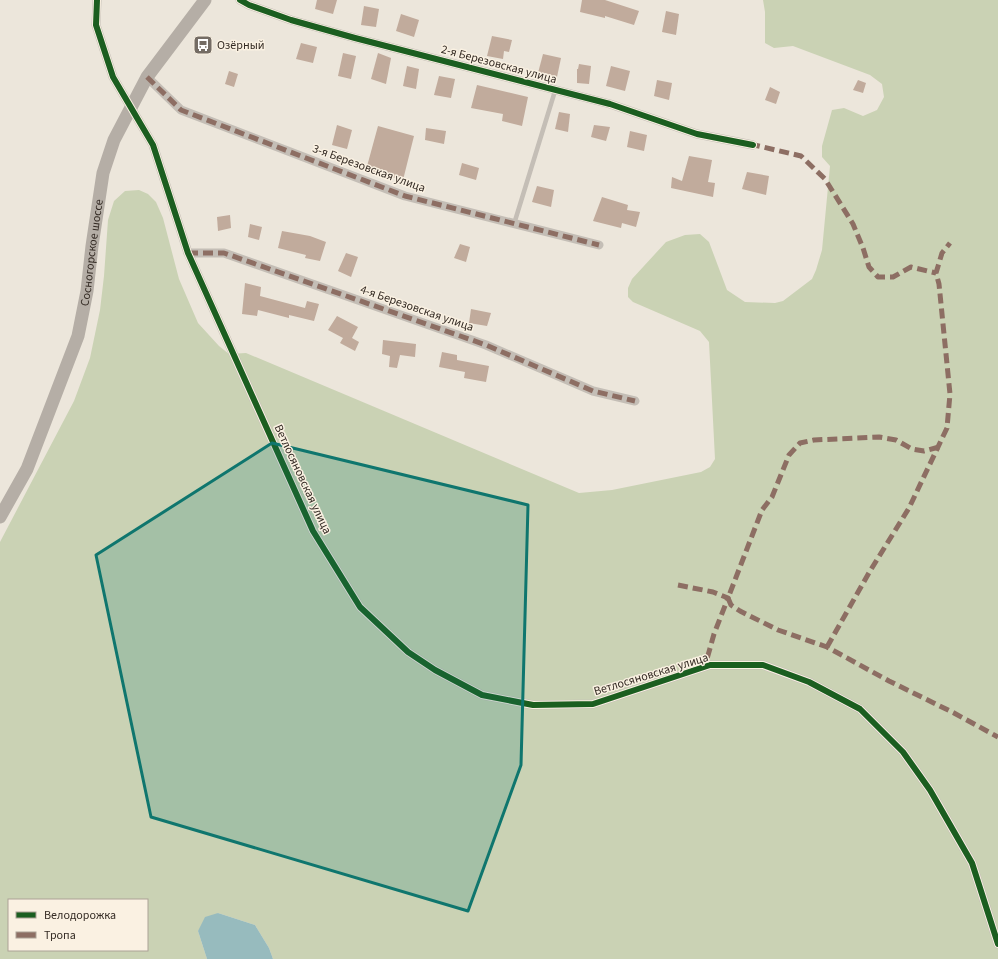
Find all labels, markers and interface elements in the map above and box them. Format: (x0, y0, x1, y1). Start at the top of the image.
bus stop icon: Озёрный (192, 34, 214, 56)
place label: Озёрный (217, 37, 265, 54)
street label: 2-я Березовская улица (439, 41, 559, 88)
street label: 3-я Березовская улица (310, 140, 428, 197)
street label: Сосногорское шоссе (76, 198, 108, 308)
street label: 4-я Березовская улица (358, 281, 476, 336)
street label: Ветлосяновская улица (270, 422, 335, 537)
street label: Ветлосяновская улица (592, 649, 711, 700)
legend (8, 899, 148, 951)
text: Велодорожка (44, 907, 116, 924)
text: Тропа (44, 927, 76, 944)

